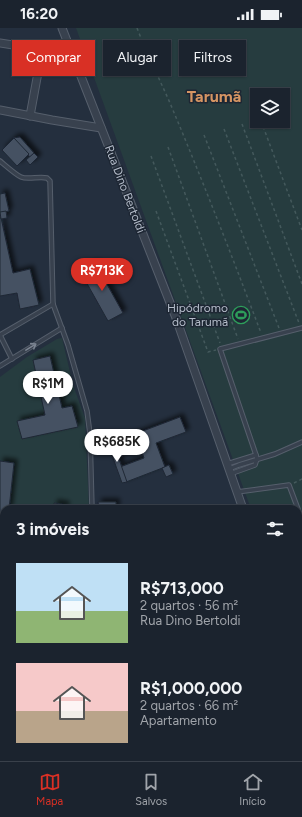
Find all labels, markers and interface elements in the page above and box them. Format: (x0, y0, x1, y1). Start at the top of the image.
text: 16:20 (20, 5, 58, 23)
chip: Comprar (12, 40, 95, 76)
chip: Alugar (103, 40, 171, 76)
chip: Filtros (179, 40, 246, 76)
district label: Tarumã (187, 87, 241, 106)
map controls (250, 88, 290, 128)
button: layers (250, 88, 290, 128)
street label: Rua Dino Bertoldi (102, 143, 148, 235)
pin: R$713K (69, 258, 135, 292)
text: R$713K (80, 263, 124, 278)
place label: Hipódromo do Tarumã (167, 301, 228, 329)
sports icon: Hipódromo do Tarumã (231, 305, 251, 325)
one-way arrow (25, 343, 37, 351)
pin: R$1M (24, 371, 72, 405)
text: R$1M (32, 376, 64, 391)
pin: R$685K (84, 429, 150, 463)
text: R$685K (93, 434, 141, 449)
icon: filters (264, 518, 286, 540)
text: 3 imóveis (16, 519, 89, 539)
text: R$713,000 (140, 578, 224, 598)
icon: home (48, 579, 96, 627)
text: 2 quartos · 56 m² (140, 598, 238, 613)
text: Rua Dino Bertoldi (140, 613, 241, 628)
text: R$1,000,000 (140, 678, 242, 698)
icon: home (48, 679, 96, 727)
text: 2 quartos · 66 m² (140, 698, 238, 713)
text: Apartamento (140, 713, 217, 728)
tab: Mapa (36, 771, 63, 808)
tab: Salvos (135, 771, 167, 808)
tab: Início (239, 771, 266, 808)

